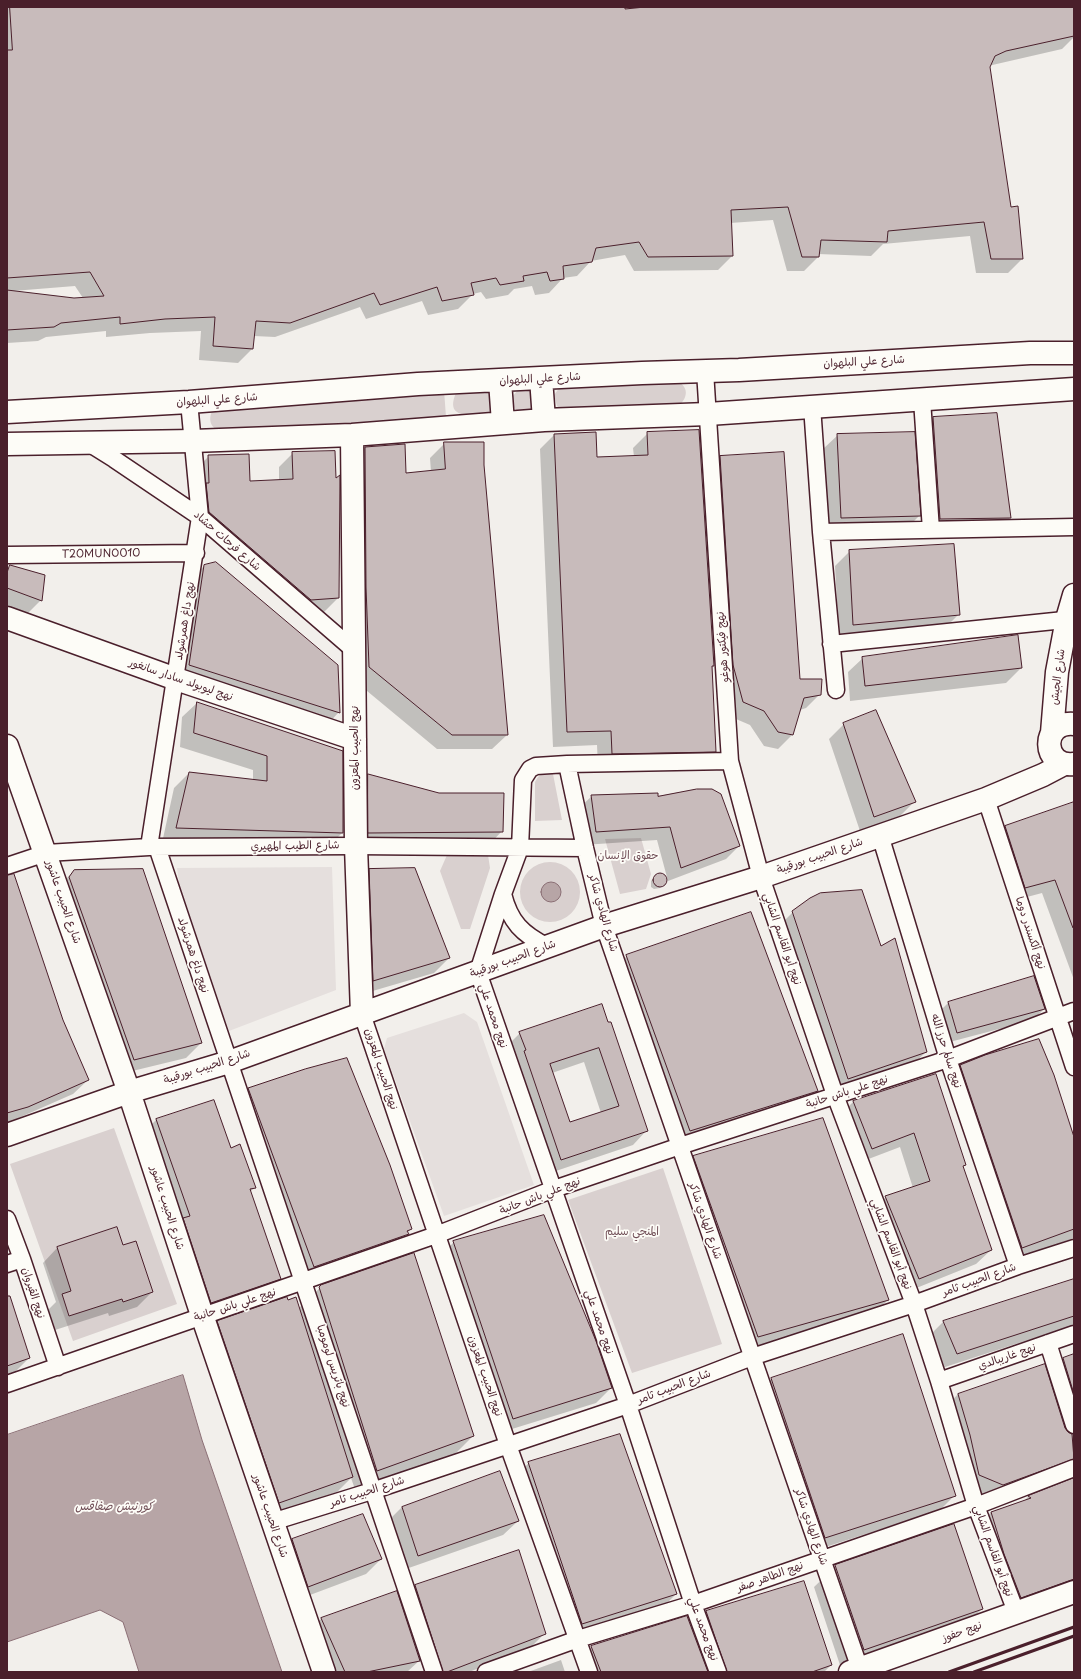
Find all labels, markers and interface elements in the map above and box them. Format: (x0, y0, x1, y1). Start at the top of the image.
street label: شارع علي البلهوان (823, 353, 905, 371)
street label: شارع علي البلهوان (499, 370, 581, 388)
street label: شارع علي البلهوان (176, 391, 258, 409)
street label: شارع فرحات حشاد (191, 508, 263, 574)
street label: T20MUN0010 (62, 547, 140, 561)
street label: نهج داغ همرشولد (172, 581, 198, 661)
street label: نهج فيكتور هوغو (714, 611, 732, 683)
street label: شارع الجيش (1048, 648, 1068, 706)
street label: نهج ليوبولد سادار سانغور (127, 656, 235, 704)
street label: نهج الحبيب المعزون (348, 706, 362, 790)
street label: شارع الحبيب بورقيبة (775, 835, 865, 877)
street label: شارع الطيب المهيري (251, 839, 339, 853)
park label: حقوق الإنسان (597, 849, 659, 863)
street label: شارع الحبيب عاشور (43, 858, 83, 946)
street label: شارع الهادي شاكر (586, 873, 620, 953)
street label: نهج أبو القاسم الشابي (760, 891, 804, 987)
street label: نهج ألكسندر دوما (1012, 895, 1048, 971)
street label: نهج داغ همرشولد (174, 915, 212, 995)
street label: شارع الحبيب بورقيبة (468, 937, 558, 981)
street label: نهج محمد علي (476, 982, 510, 1050)
street label: نهج سالم حرز الله (928, 1012, 964, 1090)
street label: نهج الحبيب المعزون (362, 1027, 400, 1111)
street label: شارع الحبيب بورقيبة (162, 1047, 252, 1087)
street label: نهج علي باش حانبة (804, 1073, 890, 1111)
street label: شارع الحبيب عاشور (147, 1164, 187, 1252)
street label: نهج علي باش حانبة (498, 1175, 582, 1217)
street label: شارع الهادي شاكر (686, 1181, 724, 1261)
street label: نهج أبو القاسم الشابي (868, 1197, 914, 1291)
park label: المنجي سليم (605, 1225, 659, 1239)
street label: شارع الحبيب ثامر (940, 1260, 1018, 1300)
street label: نهج القيروان (19, 1266, 47, 1320)
street label: نهج علي باش حانبة (192, 1286, 278, 1324)
street label: نهج محمد علي (582, 1288, 616, 1356)
street label: نهج باتريس لومومبا (313, 1323, 353, 1409)
street label: نهج الحبيب المعزون (465, 1334, 505, 1418)
street label: نهج غاريبالدي (976, 1341, 1038, 1373)
street label: شارع الحبيب ثامر (635, 1367, 713, 1407)
street label: شارع الحبيب عاشور (250, 1472, 290, 1560)
street label: شارع الحبيب ثامر (328, 1474, 406, 1510)
street label: شارع الهادي شاكر (792, 1487, 830, 1567)
water label: كورنيش صفاقس (75, 1500, 153, 1514)
street label: نهج أبو القاسم الشابي (970, 1503, 1016, 1599)
street label: نهج الطاهر صفر (735, 1559, 805, 1595)
street label: نهج محمد علي (685, 1595, 721, 1663)
street label: نهج حفوز (940, 1619, 984, 1645)

